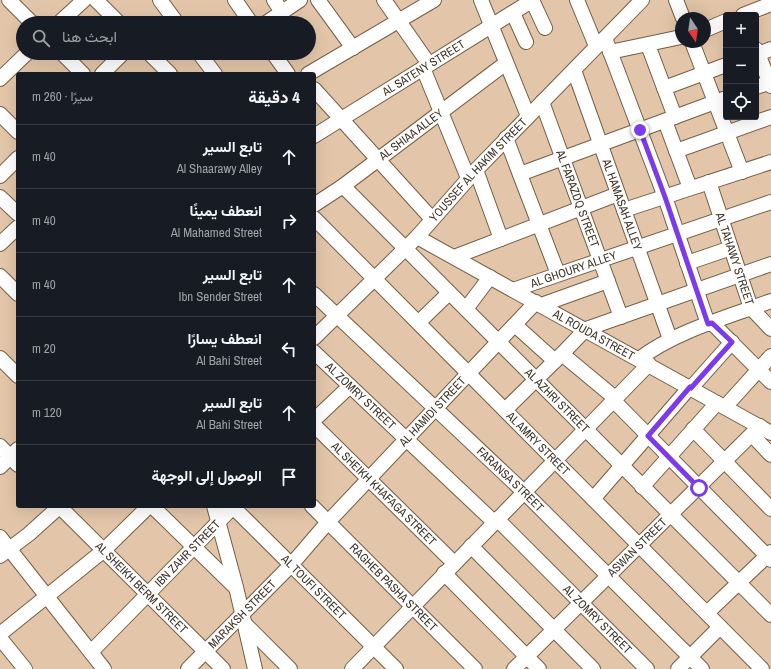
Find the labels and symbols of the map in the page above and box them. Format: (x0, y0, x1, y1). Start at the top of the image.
north arrow (675, 12, 711, 48)
street label: AL SATENY STREET (378, 36, 468, 100)
street label: AL SHIAA ALLEY (375, 105, 447, 165)
street label: YOUSSEF AL HAKIM STREET (426, 114, 530, 225)
route end (631, 121, 649, 139)
street label: AL FARAZDQ STREET (552, 147, 603, 250)
street label: AL HAMASAH ALLEY (598, 156, 646, 253)
street label: AL TAHAWY STREET (711, 209, 758, 307)
street label: AL GHOURY ALLEY (527, 247, 619, 292)
street label: AL ROUDA STREET (549, 305, 637, 364)
street label: AL ZOMRY STREET (321, 358, 399, 433)
street label: AL AZHRI STREET (521, 364, 593, 436)
street label: AL HAMIDI STREET (395, 373, 469, 451)
street label: AL AMRY STREET (502, 408, 573, 479)
street label: AL SHEIKH KHAFAGA STREET (327, 438, 440, 549)
street label: FARANSA STREET (473, 444, 547, 515)
route start (690, 479, 708, 497)
street label: ASWAN STREET (603, 515, 670, 581)
street label: IBN ZAHR STREET (151, 517, 224, 590)
street label: AL SHEIKH BERM STREET (91, 538, 191, 637)
street label: RAGHEB PASHA STREET (346, 540, 441, 635)
street label: AL TOUFI STREET (277, 551, 349, 623)
street label: MARAKSH STREET (205, 577, 280, 652)
street label: AL ZOMRY STREET (559, 581, 635, 657)

